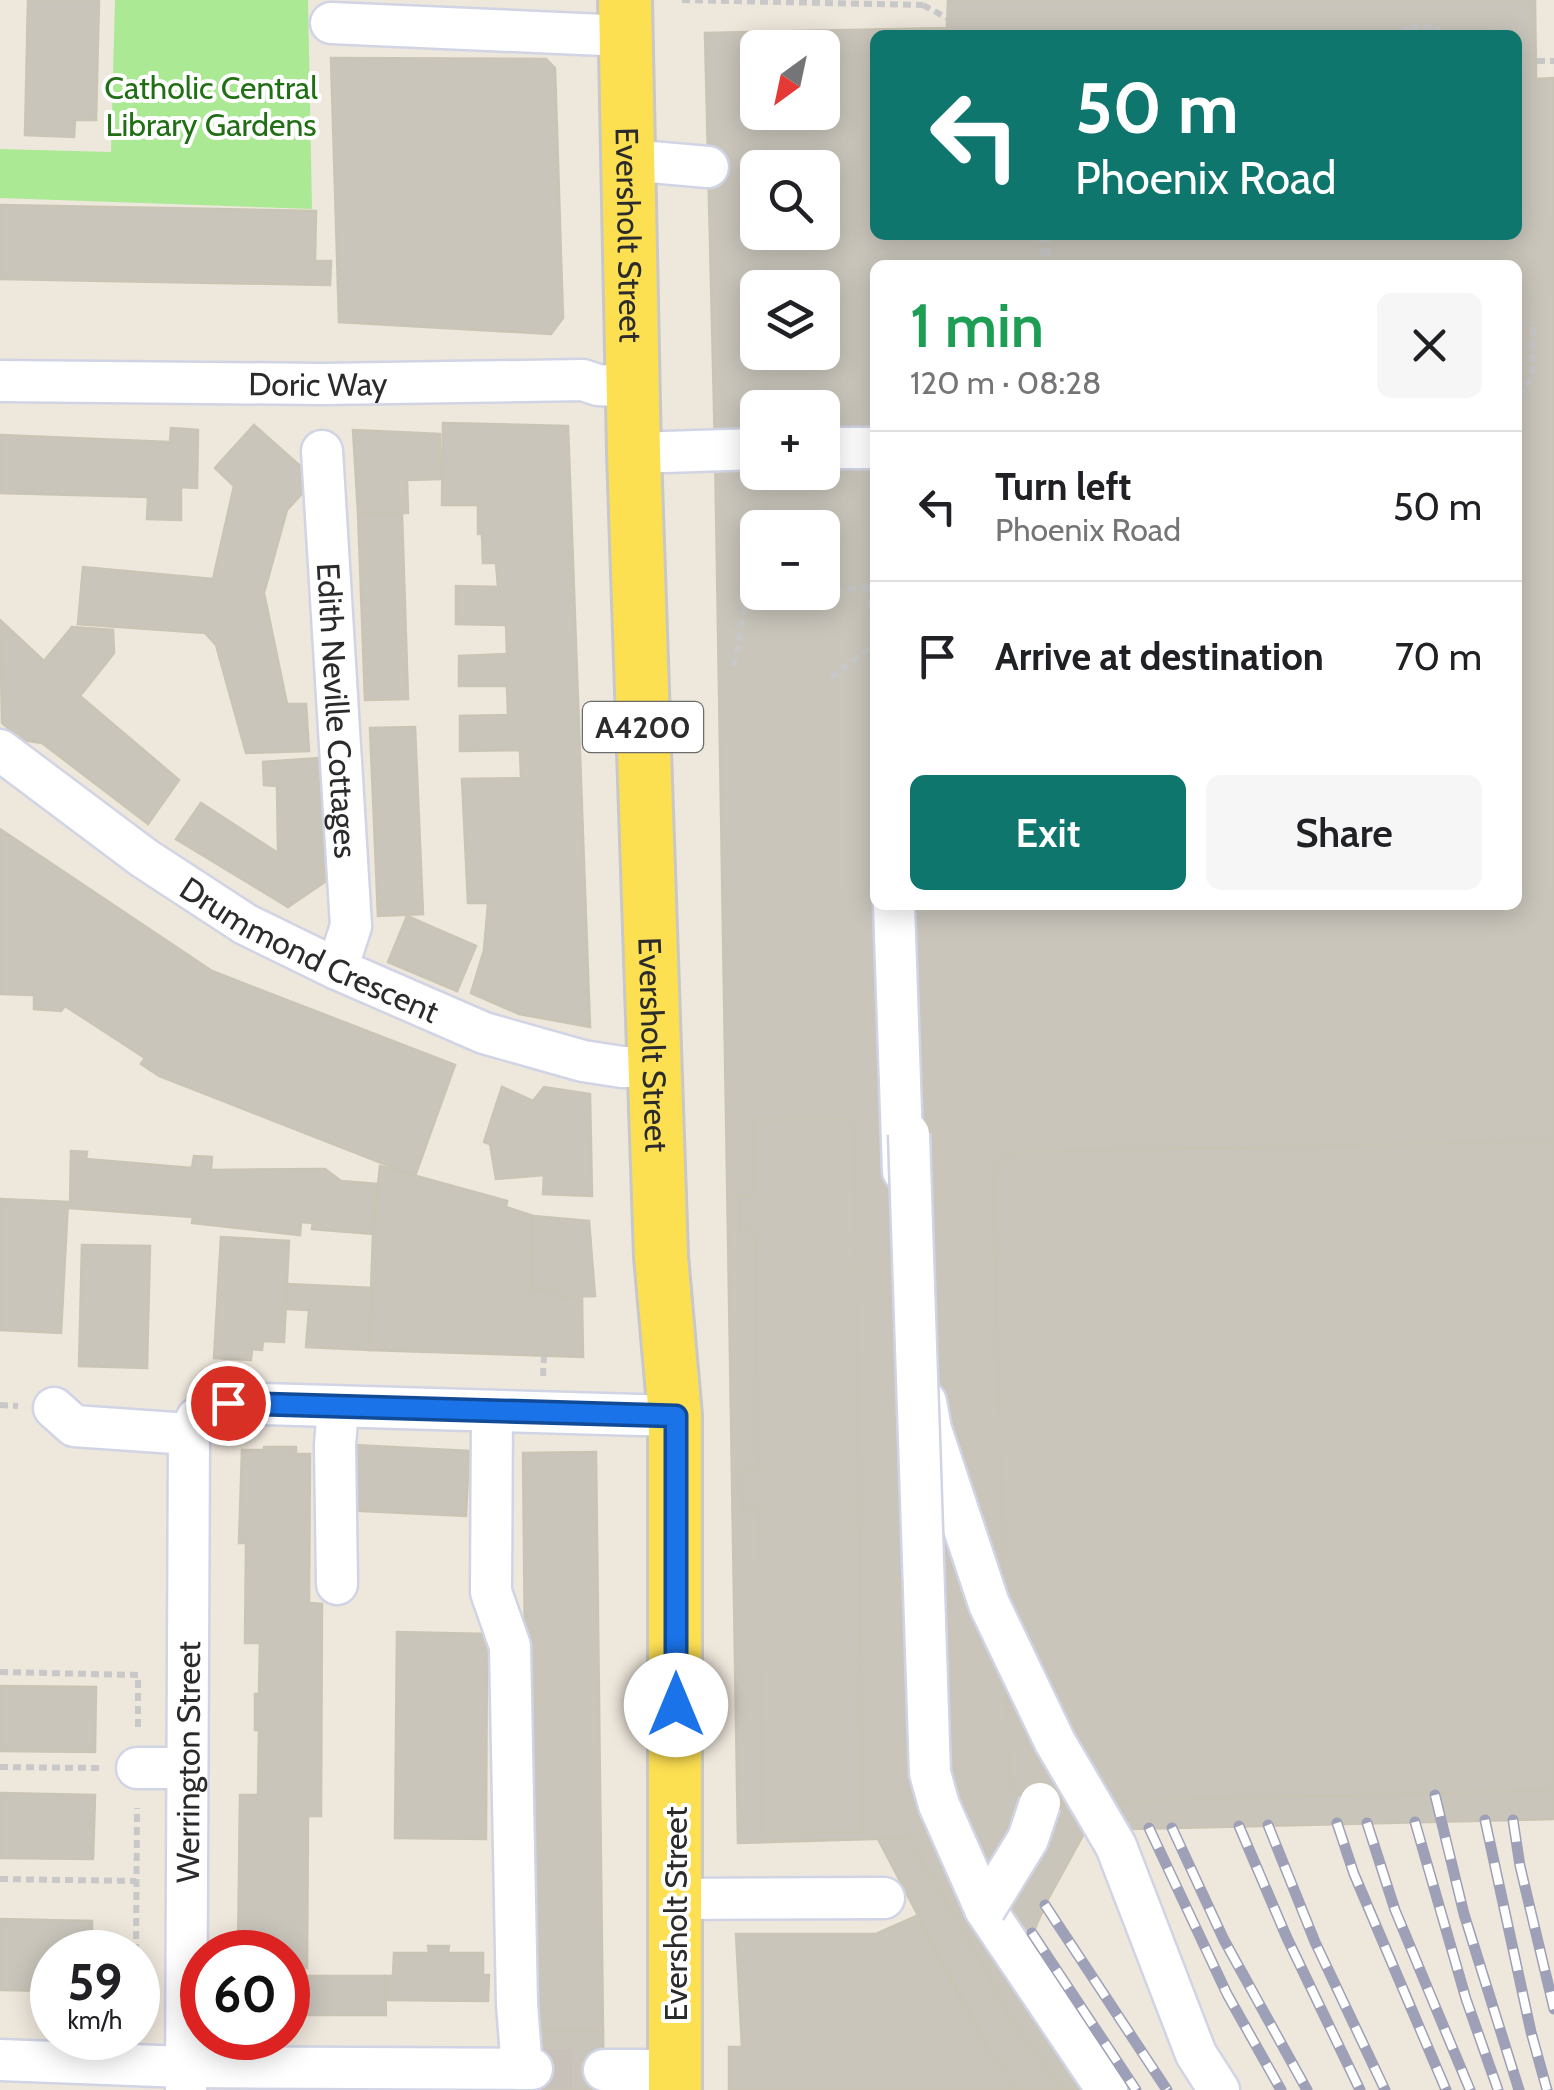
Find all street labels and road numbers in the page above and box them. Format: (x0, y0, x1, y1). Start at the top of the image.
street label: Eversholt Street (608, 127, 651, 343)
street label: Doric Way (248, 364, 388, 404)
street label: Edith Neville Cottages (309, 562, 366, 859)
road number: A4200 (583, 702, 703, 752)
street label: Drummond Crescent (173, 868, 445, 1031)
street label: Eversholt Street (631, 936, 677, 1153)
street label: Werrington Street (167, 1641, 208, 1883)
street label: Eversholt Street (656, 1806, 695, 2022)

